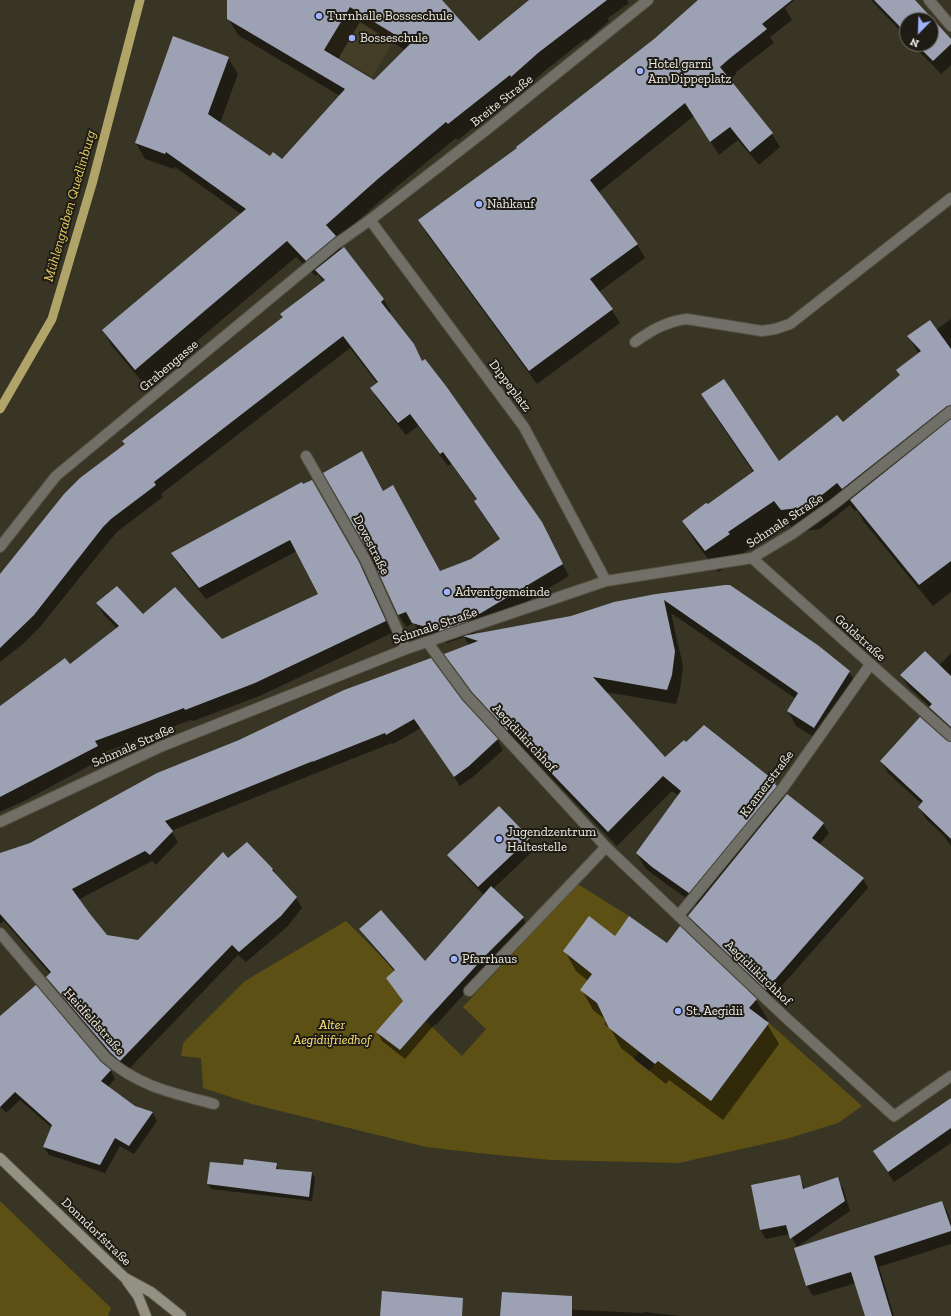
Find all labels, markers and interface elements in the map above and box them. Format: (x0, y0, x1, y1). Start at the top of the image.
place label: Turnhalle Bosseschule (327, 8, 453, 24)
marker: Turnhalle Bosseschule (314, 11, 324, 21)
north arrow (899, 12, 939, 52)
place label: Bosseschule (360, 30, 428, 46)
marker: Bosseschule (347, 33, 357, 43)
text: N (908, 35, 921, 50)
place label: Hotel garni Am Dippeplatz (648, 56, 732, 87)
marker: Hotel garni Am Dippeplatz (635, 66, 645, 76)
street label: Breite Straße (468, 72, 536, 130)
water label: Mühlengraben Quedlinburg (40, 128, 100, 284)
place label: Nahkauf (487, 196, 534, 212)
marker: Nahkauf (474, 199, 484, 209)
street label: Grabengasse (136, 337, 202, 395)
street label: Dippeplatz (485, 357, 535, 415)
street label: Schmale Straße (744, 490, 826, 552)
street label: Dovestraße (349, 513, 393, 577)
place label: Adventgemeinde (455, 584, 550, 600)
marker: Adventgemeinde (442, 587, 452, 597)
street label: Schmale Straße (391, 604, 479, 648)
street label: Goldstraße (831, 611, 889, 665)
street label: Aegidiikirchhof (489, 701, 559, 775)
street label: Schmale Straße (89, 721, 177, 771)
street label: Kramerstraße (737, 747, 797, 821)
place label: Jugendzentrum Haltestelle (507, 824, 596, 855)
marker: Jugendzentrum Haltestelle (494, 834, 504, 844)
street label: Aegidiikirchhof (721, 937, 795, 1009)
place label: Pfarrhaus (462, 951, 517, 967)
marker: Pfarrhaus (449, 954, 459, 964)
street label: Heidfeldstraße (60, 986, 128, 1058)
place label: St. Aegidii (686, 1003, 743, 1019)
marker: St. Aegidii (673, 1006, 683, 1016)
park label: Alter Aegidiifriedhof (293, 1017, 371, 1048)
street label: Donndorfstraße (58, 1195, 134, 1269)

